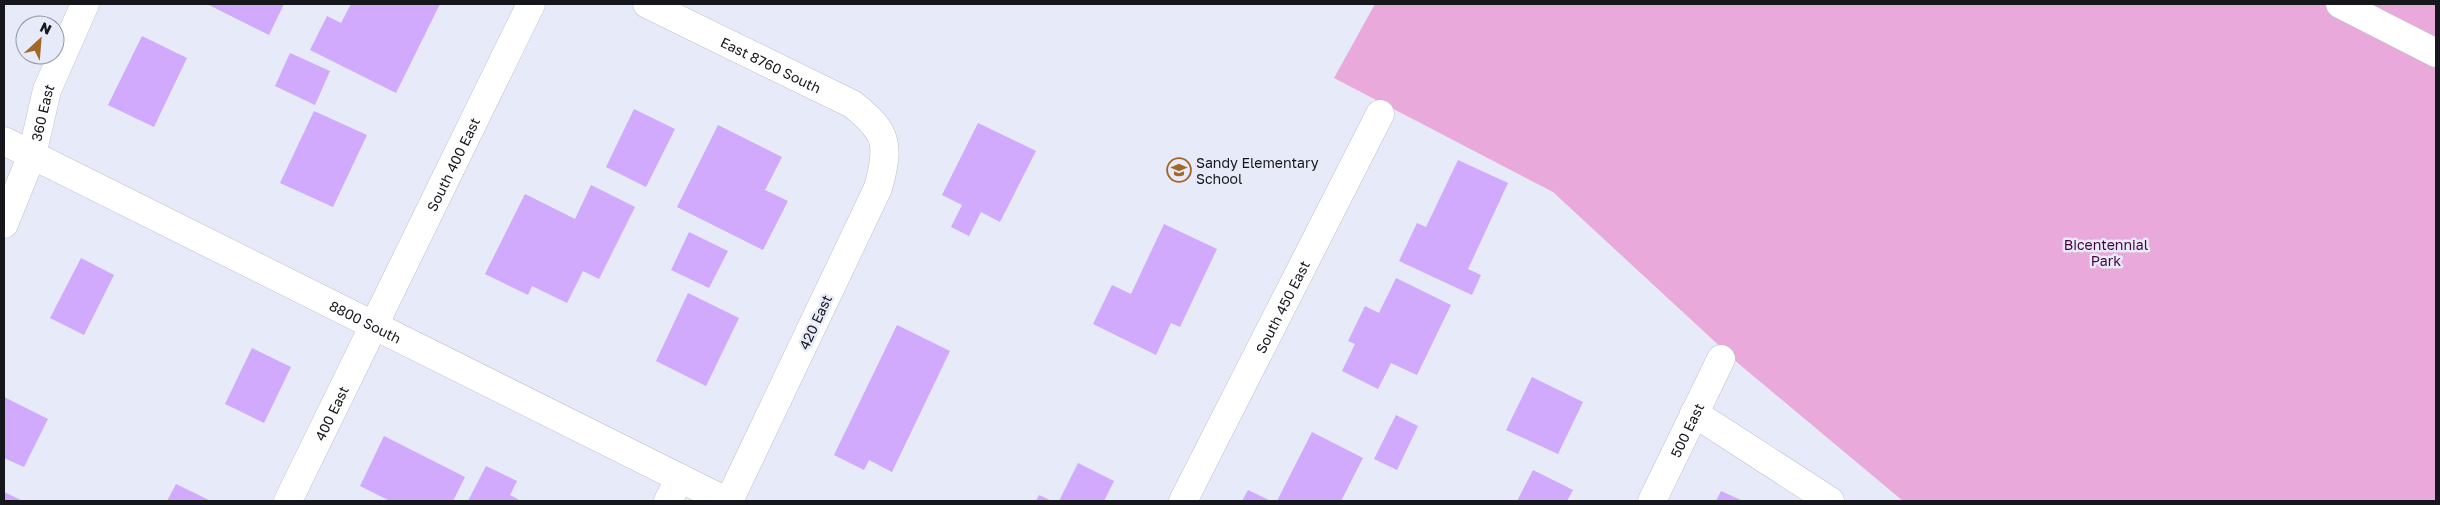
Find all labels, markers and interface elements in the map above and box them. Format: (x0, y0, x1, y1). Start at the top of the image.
north arrow (15, 15, 65, 65)
text: N (37, 18, 54, 38)
street label: East 8760 South (718, 33, 824, 96)
street label: 360 East (27, 81, 57, 143)
street label: South 400 East (423, 114, 483, 214)
place label: Sandy Elementary School (1196, 154, 1319, 187)
school or university icon: Sandy Elementary School (1166, 157, 1192, 183)
park label: Bicentennial Park (2064, 236, 2148, 269)
street label: South 450 East (1251, 258, 1313, 356)
street label: 420 East (795, 292, 835, 352)
street label: 8800 South (327, 296, 404, 346)
street label: 400 East (311, 383, 352, 443)
street label: 500 East (1666, 400, 1707, 460)

